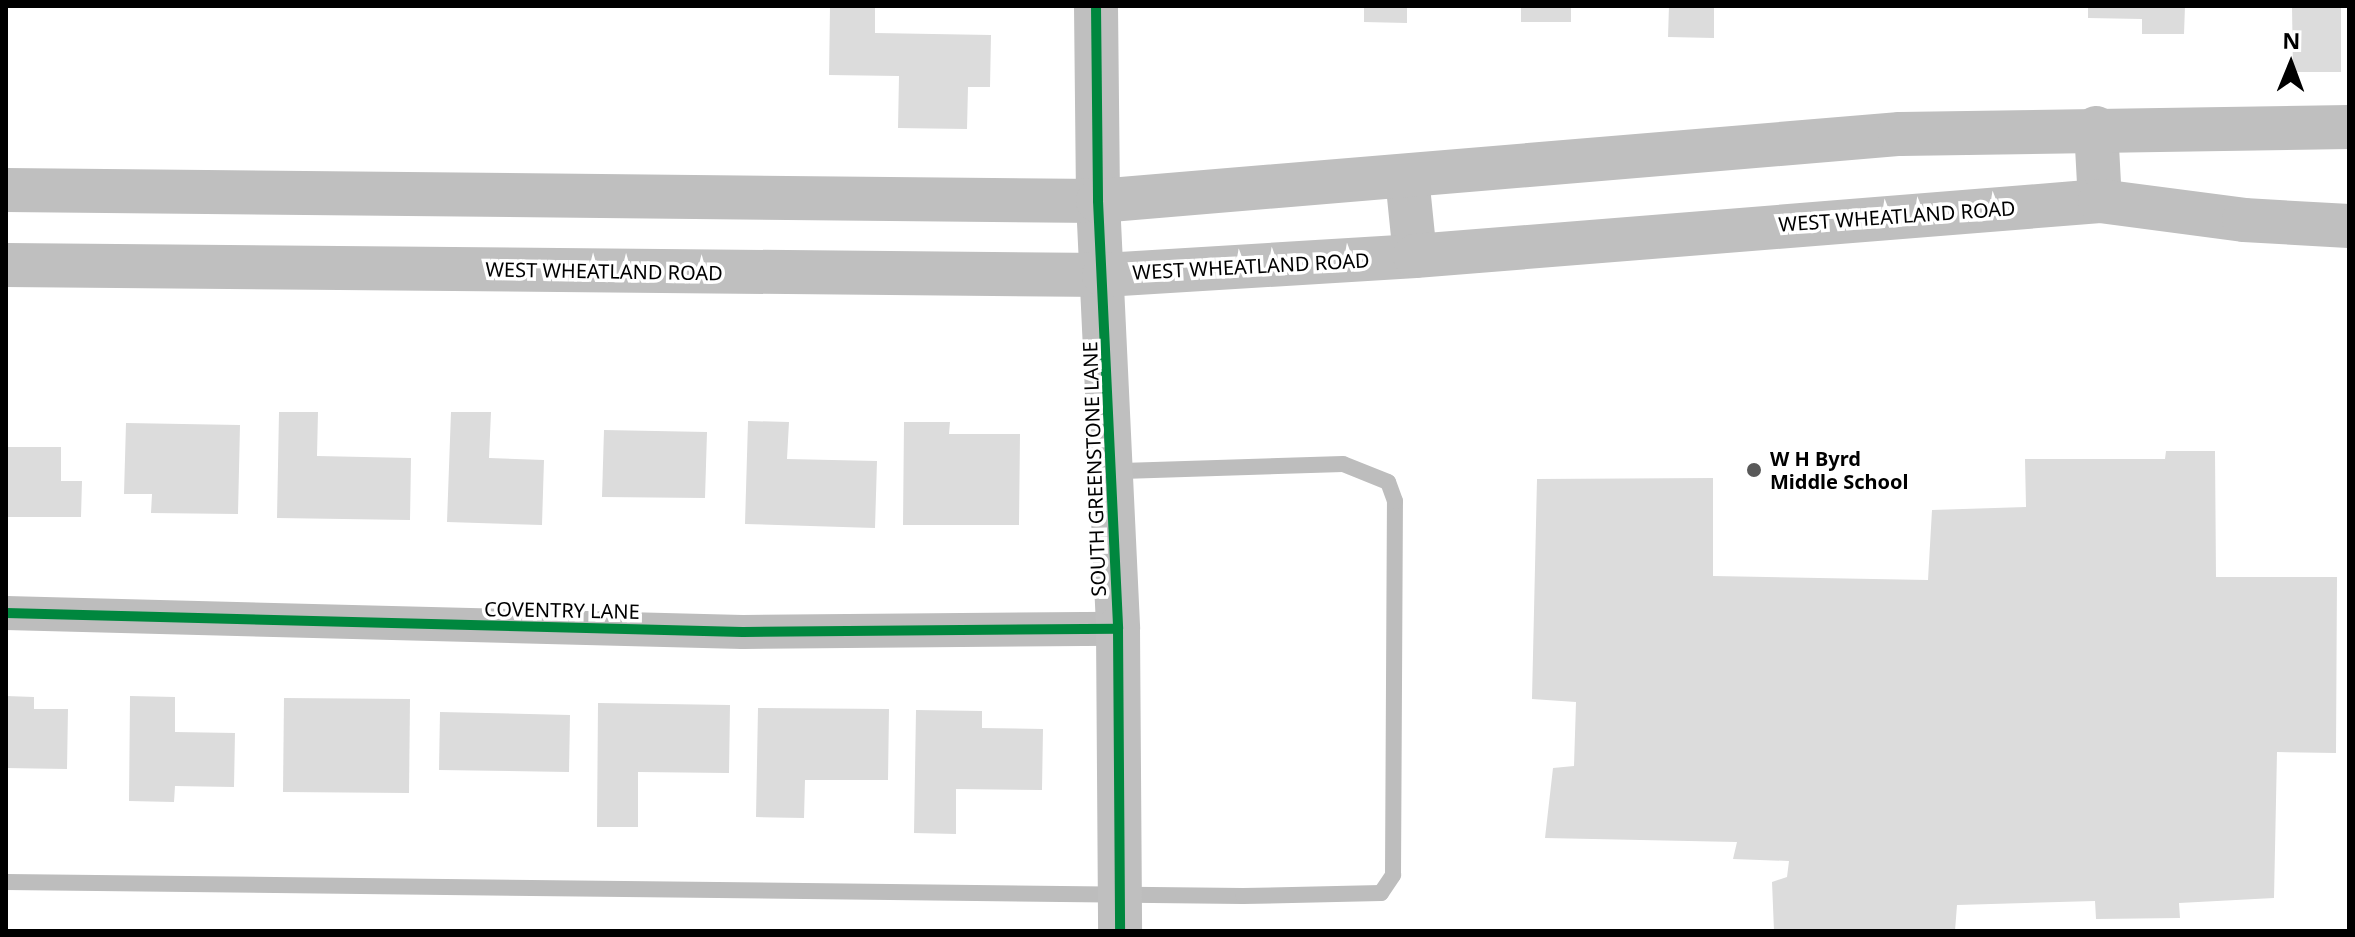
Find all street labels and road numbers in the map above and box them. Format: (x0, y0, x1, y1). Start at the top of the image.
street label: WEST WHEATLAND ROAD (1778, 196, 2016, 236)
street label: WEST WHEATLAND ROAD (1132, 248, 1370, 284)
street label: WEST WHEATLAND ROAD (485, 257, 723, 285)
street label: SOUTH GREENSTONE LANE (1078, 341, 1110, 597)
street label: COVENTRY LANE (484, 597, 640, 623)

